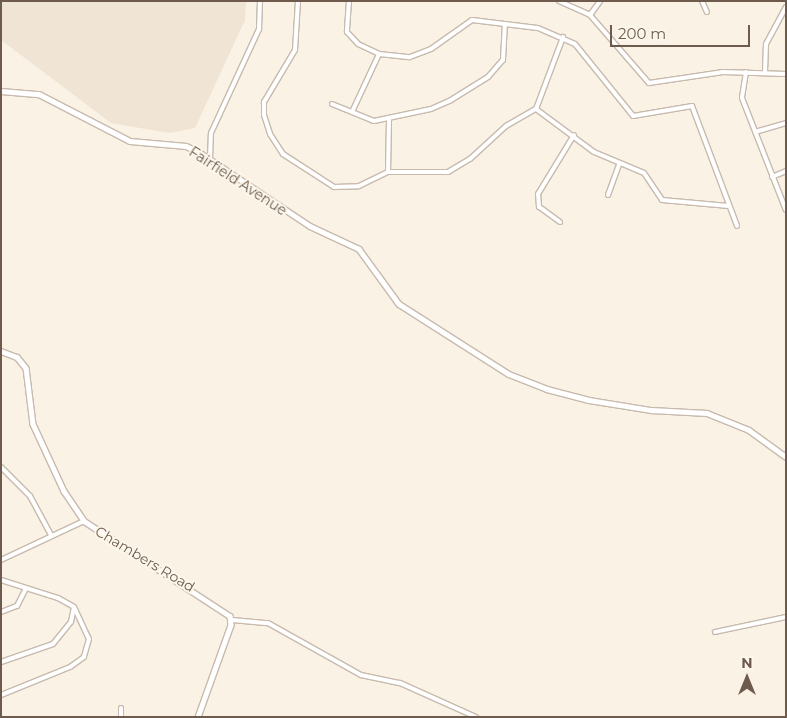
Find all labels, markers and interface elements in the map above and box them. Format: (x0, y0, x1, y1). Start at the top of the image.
scale bar (612, 15, 752, 47)
text: 200 m (618, 24, 666, 43)
street label: Fairfield Avenue (186, 143, 290, 219)
street label: Chambers Road (92, 523, 198, 595)
north arrow (722, 653, 772, 703)
text: N (741, 654, 753, 672)

